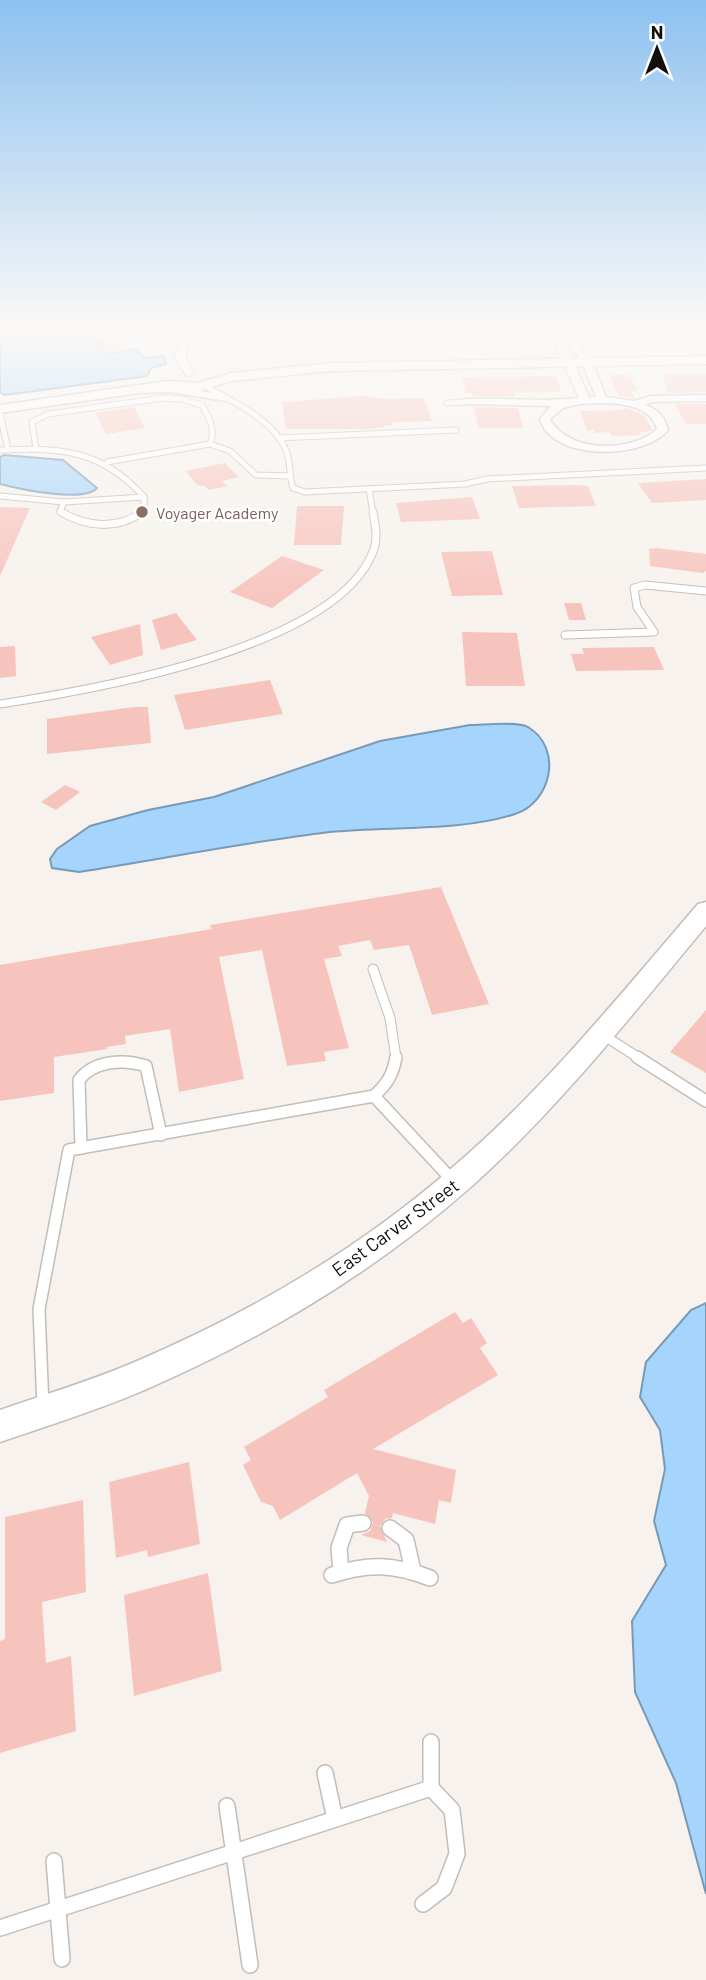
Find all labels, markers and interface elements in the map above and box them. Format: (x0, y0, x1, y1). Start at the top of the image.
north arrow (622, 14, 692, 84)
text: N (651, 20, 663, 43)
place label: Voyager Academy (156, 503, 279, 522)
marker: Voyager Academy (134, 504, 150, 520)
street label: East Carver Street (327, 1173, 463, 1281)

